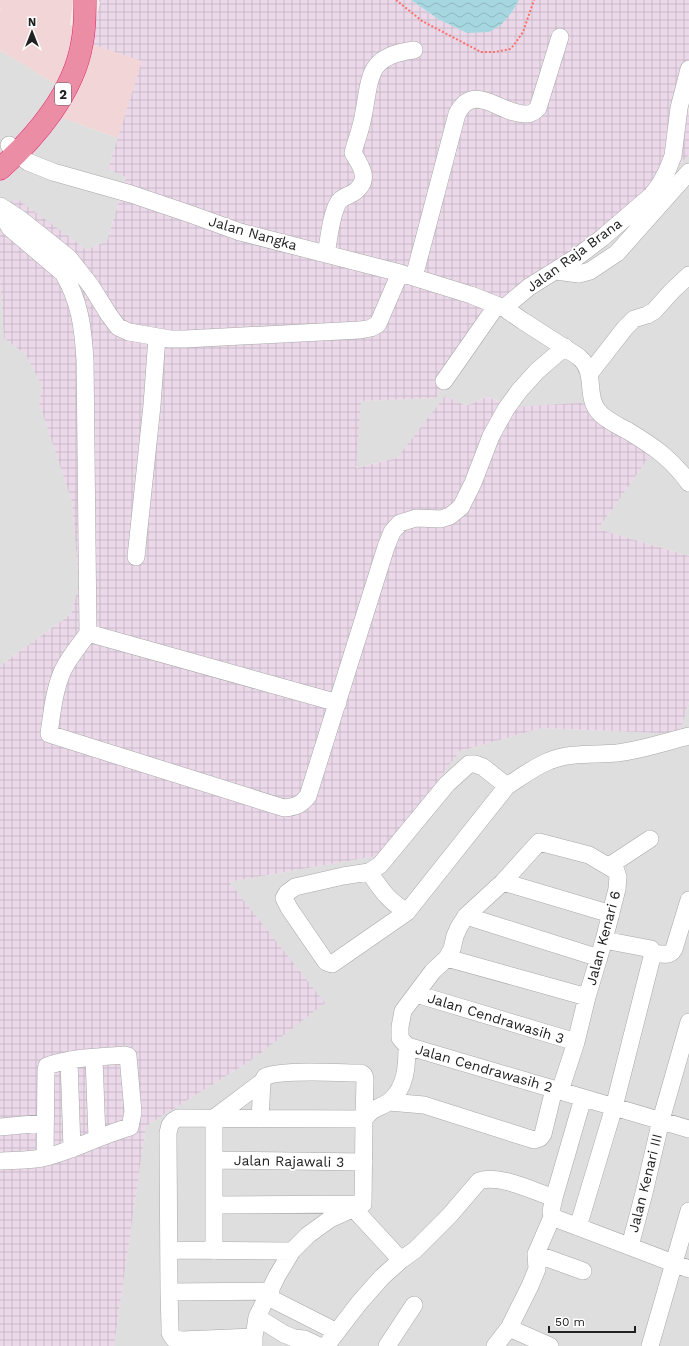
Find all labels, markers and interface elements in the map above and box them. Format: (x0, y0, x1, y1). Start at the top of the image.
north arrow (12, 12, 52, 52)
text: N (28, 16, 36, 29)
road number: 2 (55, 83, 71, 105)
street label: Jalan Nangka (207, 213, 299, 253)
street label: Jalan Raja Brana (523, 215, 625, 295)
street label: Jalan Kenari 6 (583, 889, 623, 987)
street label: Jalan Cendrawasih 3 (426, 990, 566, 1046)
street label: Jalan Cendrawasih 2 (414, 1041, 554, 1095)
street label: Jalan Kenari III (625, 1132, 665, 1234)
street label: Jalan Rajawali 3 (234, 1152, 344, 1170)
scale bar (549, 1308, 635, 1334)
text: 50 m (555, 1315, 585, 1329)

